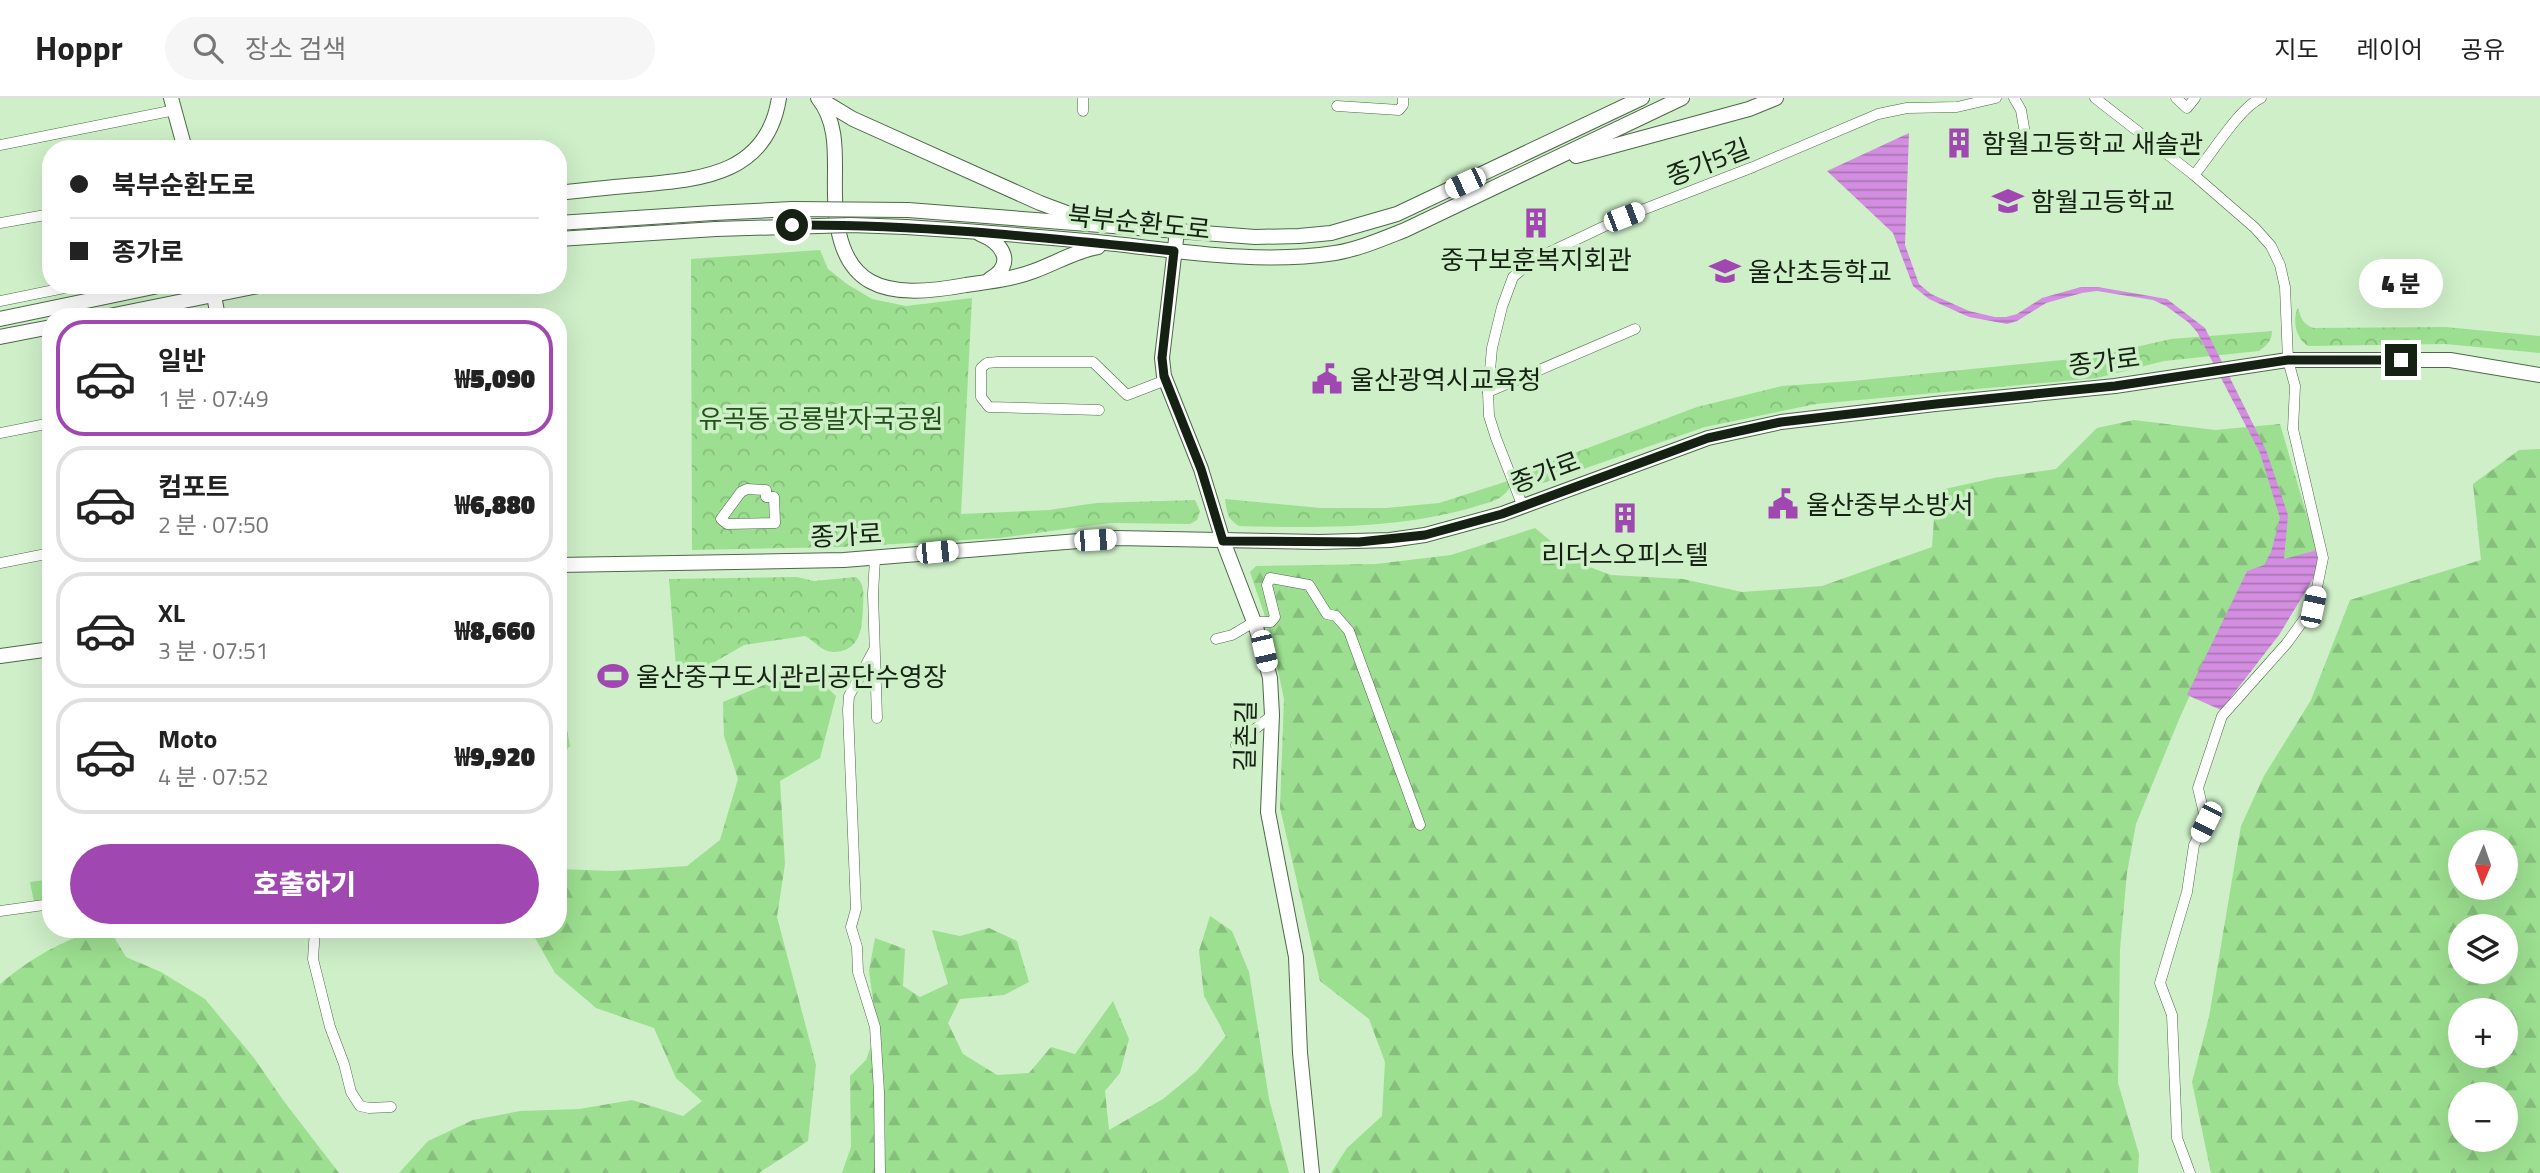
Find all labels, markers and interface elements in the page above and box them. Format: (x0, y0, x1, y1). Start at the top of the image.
search box (165, 17, 655, 80)
text: Hoppr (35, 23, 123, 73)
icon: search (189, 29, 227, 67)
text: 장소 검색 (245, 29, 346, 68)
text: 지도 (2274, 31, 2319, 67)
text: 레이어 (2357, 31, 2423, 67)
text: 공유 (2461, 31, 2505, 67)
place label: 함월고등학교 새솔관 (1982, 124, 2203, 163)
building icon: 함월고등학교 새솔관 (1942, 126, 1976, 160)
street label: 종가5길 (1661, 128, 1755, 196)
text: 북부순환도로 (112, 165, 256, 204)
car (1442, 165, 1489, 201)
place label: 함월고등학교 (2031, 182, 2175, 221)
school or university icon: 함월고등학교 (1991, 184, 2025, 218)
street label: 북부순환도로 (1066, 195, 1212, 249)
car (1601, 200, 1648, 234)
building icon: 중구보훈복지회관 (1519, 206, 1553, 240)
route start (776, 209, 808, 241)
text: 종가로 (112, 232, 184, 271)
place label: 중구보훈복지회관 (1440, 240, 1632, 279)
place label: 울산초등학교 (1748, 252, 1892, 291)
school or university icon: 울산초등학교 (1708, 254, 1742, 288)
callout: 4 분 (2359, 258, 2443, 308)
text: 4 분 (2382, 266, 2420, 301)
street label: 종가로 (2066, 337, 2142, 385)
text: 일반 (158, 341, 206, 380)
route end (2385, 344, 2417, 376)
icon: car (74, 347, 137, 410)
text: ₩5,090 (455, 359, 535, 398)
place label: 울산광역시교육청 (1350, 360, 1541, 399)
public building icon: 울산광역시교육청 (1310, 362, 1344, 396)
text: 1 분 · 07:49 (158, 381, 269, 416)
park label: 유곡동 공룡발자국공원 (699, 399, 943, 438)
street label: 종가로 (1505, 441, 1585, 503)
text: 컴포트 (158, 467, 230, 506)
icon: car (74, 473, 137, 536)
text: ₩6,880 (455, 485, 535, 524)
place label: 울산중부소방서 (1806, 485, 1973, 524)
public building icon: 울산중부소방서 (1766, 487, 1800, 521)
building icon: 리더스오피스텔 (1608, 501, 1642, 535)
text: 2 분 · 07:50 (158, 507, 269, 542)
street label: 종가로 (809, 514, 883, 556)
car (1074, 528, 1117, 552)
place label: 리더스오피스텔 (1541, 535, 1709, 574)
car (916, 539, 959, 565)
car (2299, 584, 2328, 630)
text: XL (158, 593, 185, 632)
icon: car (74, 599, 137, 662)
text: ₩8,660 (455, 611, 535, 650)
car (1250, 628, 1279, 674)
text: 3 분 · 07:51 (158, 633, 269, 668)
place label: 울산중구도시관리공단수영장 (636, 657, 947, 696)
sports icon: 울산중구도시관리공단수영장 (596, 659, 630, 693)
street label: 길촌길 (1225, 700, 1265, 772)
text: Moto (158, 719, 217, 758)
icon: car (74, 725, 137, 788)
text: ₩9,920 (455, 737, 535, 776)
text: 4 분 · 07:52 (158, 759, 269, 794)
car (2188, 799, 2225, 845)
north arrow (2448, 830, 2518, 900)
map controls (2448, 830, 2518, 1152)
button: 호출하기 (70, 844, 539, 924)
button: layers (2448, 914, 2518, 984)
button: + (2448, 998, 2518, 1068)
button: − (2448, 1082, 2518, 1152)

